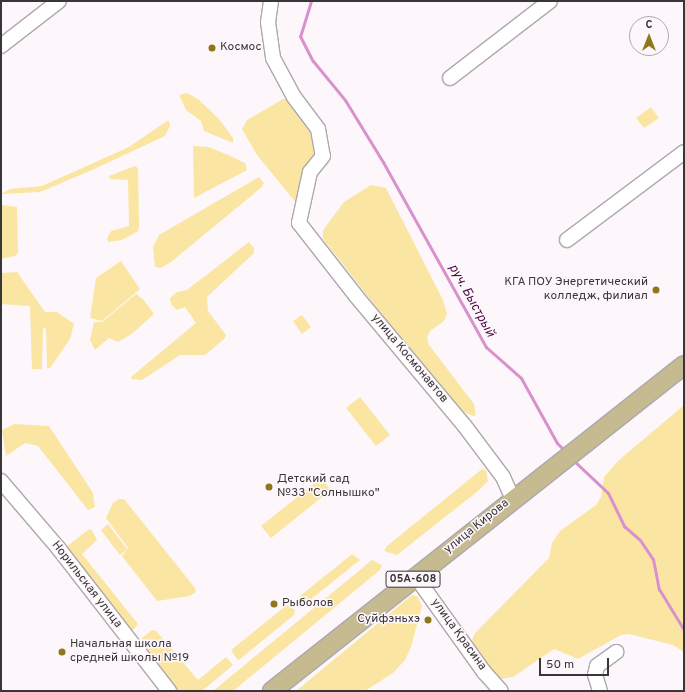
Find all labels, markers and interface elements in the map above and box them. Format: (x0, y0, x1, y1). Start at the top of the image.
north arrow (629, 16, 669, 56)
text: С (645, 18, 653, 32)
place label: Космос (220, 41, 261, 55)
marker: Космос (207, 43, 217, 53)
water label: руч. Быстрый (445, 262, 497, 340)
place label: КГА ПОУ Энергетический колледж, филиал (503, 276, 648, 304)
marker: КГА ПОУ Энергетический колледж, филиал (651, 285, 661, 295)
street label: улица Космонавтов (367, 311, 451, 407)
place label: Детский сад №33 "Солнышко" (277, 473, 380, 501)
marker: Детский сад №33 "Солнышко" (264, 482, 274, 492)
street label: улица Кирова (442, 497, 512, 557)
street label: Норильская улица (48, 539, 124, 631)
road number: 05А-608 (385, 570, 441, 588)
street label: улица Красина (427, 596, 489, 674)
place label: Рыболов (282, 597, 333, 611)
marker: Рыболов (269, 599, 279, 609)
place label: Суйфэньхэ (357, 613, 420, 627)
marker: Суйфэньхэ (423, 615, 433, 625)
place label: Начальная школа средней школы №19 (70, 638, 189, 666)
marker: Начальная школа средней школы №19 (57, 647, 67, 657)
scale bar (541, 650, 611, 676)
text: 50 m (546, 657, 574, 673)

